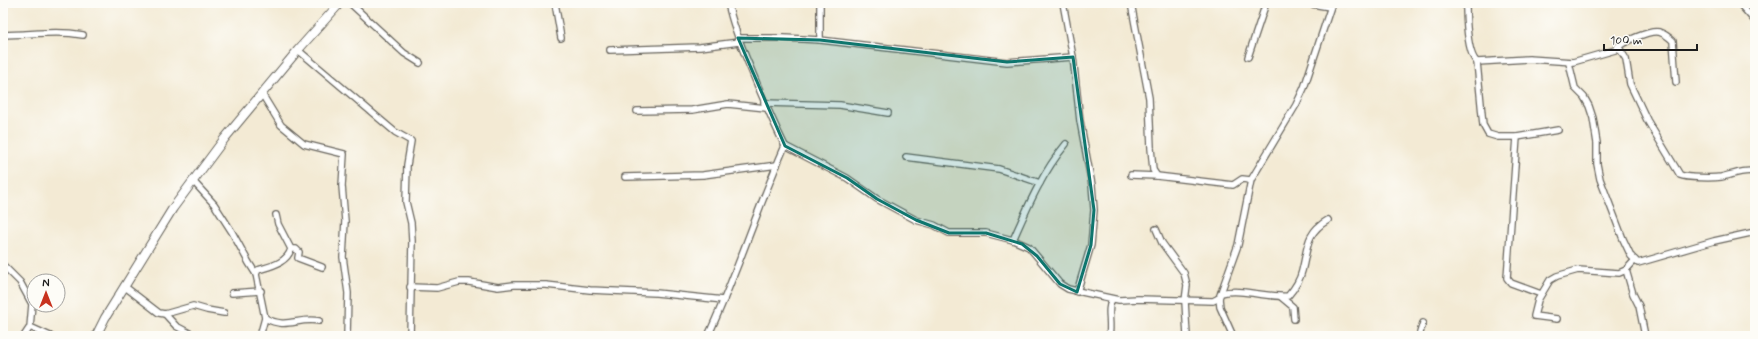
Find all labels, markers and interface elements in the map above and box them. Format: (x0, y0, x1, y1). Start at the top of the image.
scale bar (1604, 26, 1697, 52)
text: 100 m (1610, 33, 1642, 49)
north arrow (26, 273, 66, 313)
text: N (42, 277, 50, 291)

